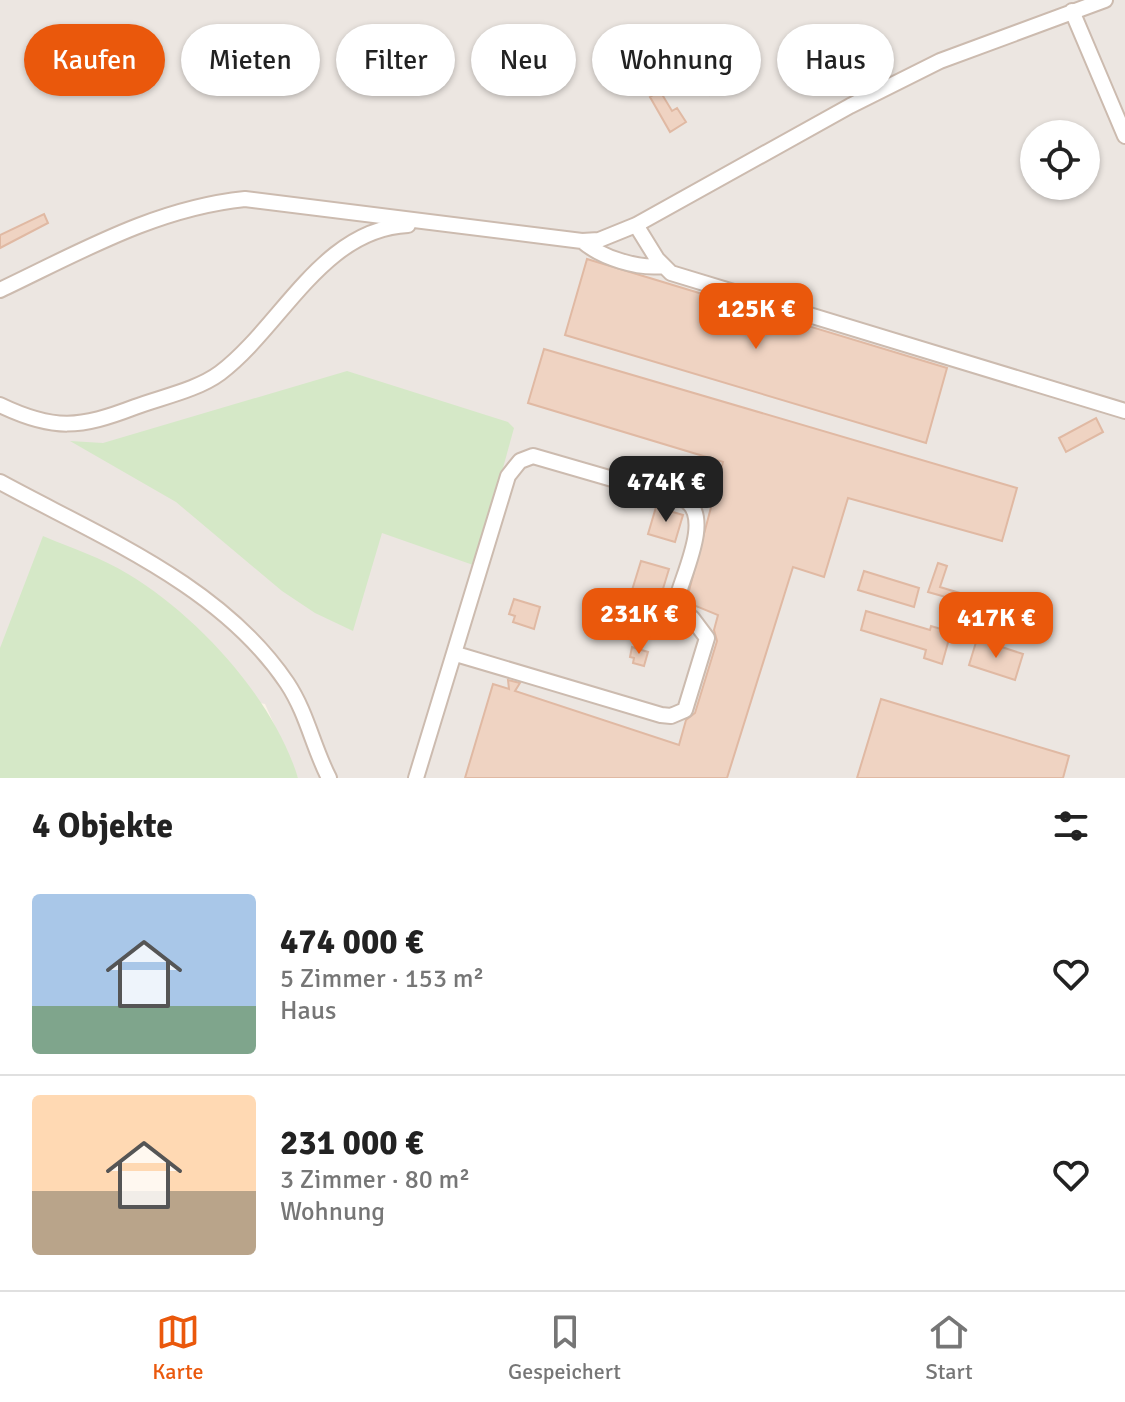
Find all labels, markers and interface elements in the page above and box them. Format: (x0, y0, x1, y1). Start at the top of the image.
chip: Kaufen (24, 24, 165, 96)
chip: Mieten (181, 24, 320, 96)
chip: Filter (336, 24, 455, 96)
chip: Neu (471, 24, 576, 96)
chip: Wohnung (592, 24, 761, 96)
chip: Haus (777, 24, 894, 96)
map controls (1020, 120, 1100, 200)
button: locate (1020, 120, 1100, 200)
pin: 125K € (691, 283, 821, 351)
text: 125K € (717, 293, 795, 325)
pin: 474K € (601, 456, 731, 524)
text: 474K € (627, 466, 705, 498)
pin: 231K € (574, 588, 704, 656)
pin: 417K € (931, 592, 1061, 660)
text: 231K € (600, 598, 678, 630)
text: 417K € (957, 602, 1035, 634)
icon: filters (1049, 804, 1093, 848)
text: 4 Objekte (32, 805, 173, 847)
text: 474 000 € (280, 921, 423, 963)
icon: home (96, 926, 192, 1022)
icon: heart (1049, 952, 1093, 996)
text: 5 Zimmer · 153 m² (280, 963, 484, 995)
text: Haus (280, 995, 336, 1027)
text: 231 000 € (280, 1122, 423, 1164)
icon: home (96, 1127, 192, 1223)
icon: heart (1049, 1153, 1093, 1197)
text: 3 Zimmer · 80 m² (280, 1164, 470, 1196)
text: Wohnung (280, 1196, 385, 1228)
tab: Karte (152, 1310, 204, 1385)
tab: Gespeichert (508, 1310, 621, 1385)
tab: Start (925, 1310, 973, 1385)

